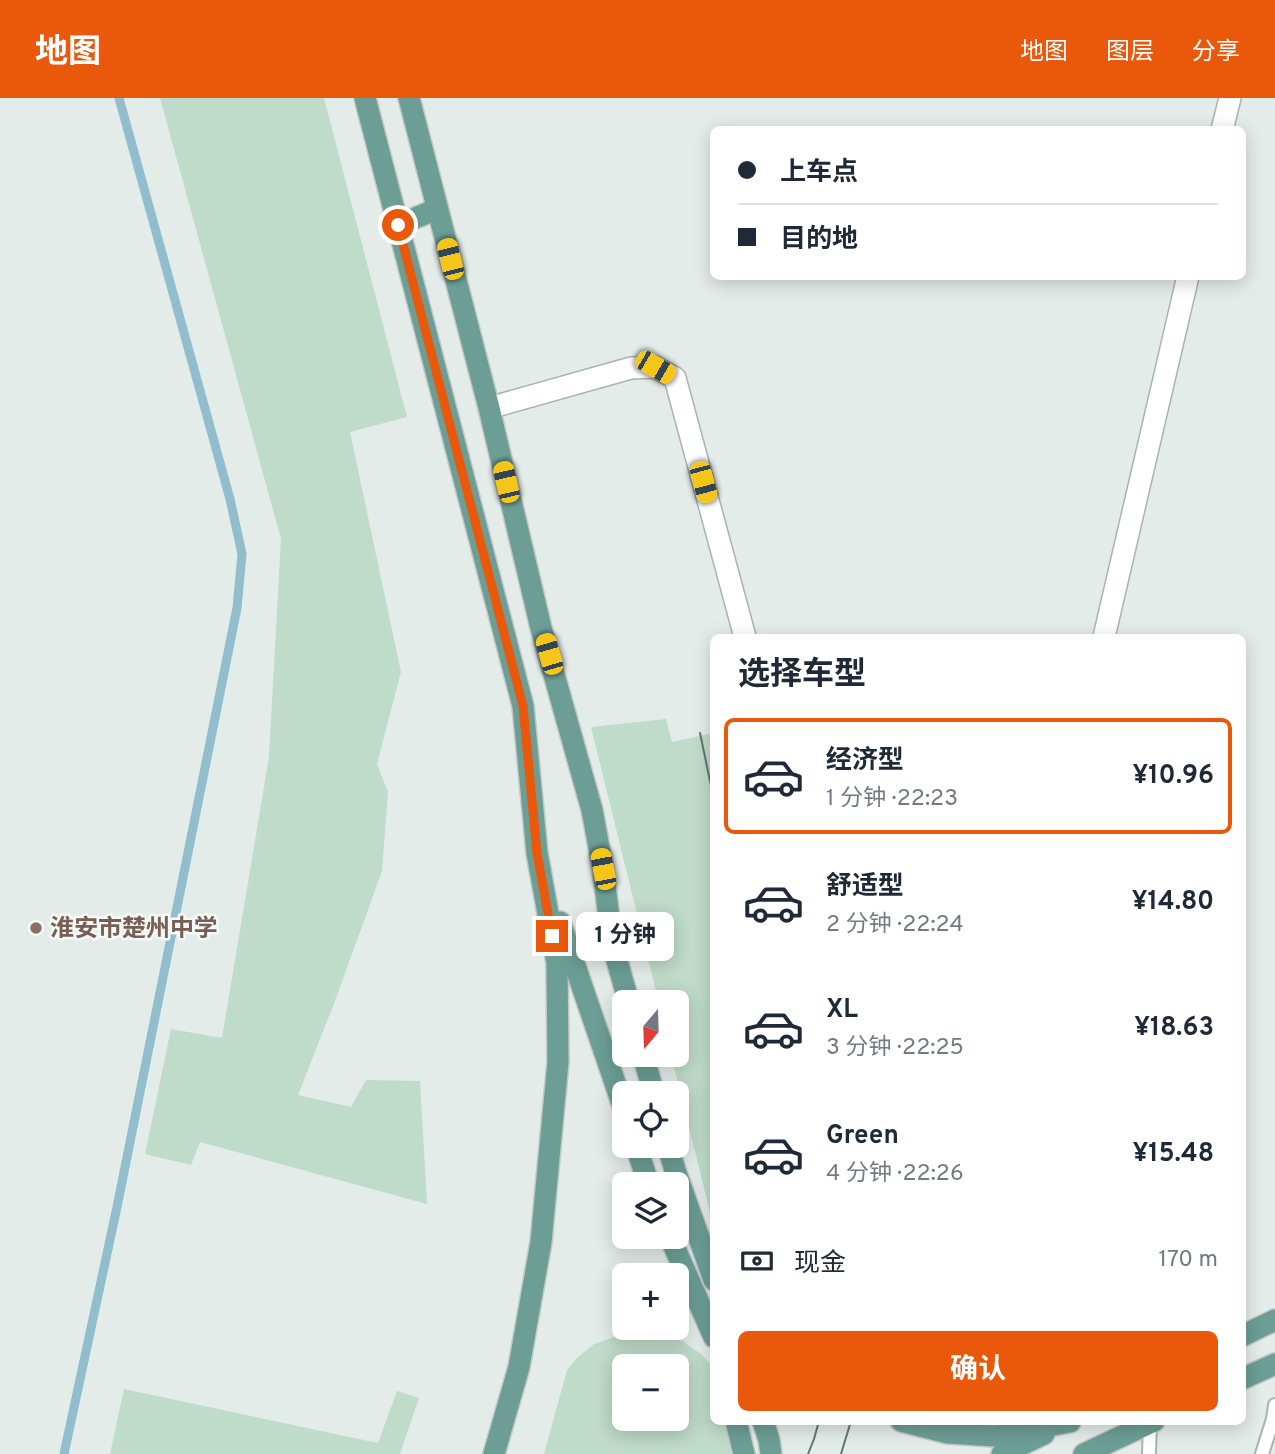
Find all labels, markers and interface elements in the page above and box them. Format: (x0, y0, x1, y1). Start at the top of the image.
text: 地图 (35, 33, 101, 75)
text: 地图 (1020, 38, 1068, 68)
text: 图层 (1106, 38, 1154, 68)
text: 分享 (1192, 38, 1240, 68)
text: 上车点 (780, 157, 858, 190)
route start (382, 209, 414, 241)
text: 目的地 (780, 224, 858, 257)
car (435, 236, 466, 282)
car (632, 347, 679, 387)
car (492, 459, 521, 505)
car (688, 459, 719, 505)
car (534, 631, 565, 677)
text: 选择车型 (738, 656, 866, 696)
icon: car (742, 745, 805, 808)
text: 经济型 (826, 745, 904, 778)
text: ¥10.96 (1132, 760, 1214, 793)
text: 1 分钟 · 22:23 (826, 785, 958, 814)
car (589, 846, 618, 892)
icon: car (742, 871, 805, 934)
text: 舒适型 (826, 871, 904, 904)
text: ¥14.80 (1132, 886, 1214, 919)
text: 2 分钟 · 22:24 (826, 911, 964, 940)
callout: 1 分钟 (576, 912, 674, 960)
place label: 淮安市楚州中学 (50, 915, 218, 945)
marker: 淮安市楚州中学 (28, 920, 44, 936)
route end (536, 920, 568, 952)
text: 1 分钟 (595, 922, 655, 951)
north arrow (612, 990, 690, 1068)
map controls (612, 990, 689, 1431)
text: XL (826, 994, 858, 1027)
icon: car (742, 997, 805, 1060)
text: ¥18.63 (1134, 1012, 1214, 1045)
text: 3 分钟 · 22:25 (826, 1034, 964, 1063)
button: locate (612, 1081, 689, 1158)
text: Green (826, 1120, 899, 1153)
icon: car (742, 1123, 805, 1186)
text: ¥15.48 (1133, 1138, 1214, 1171)
text: 4 分钟 · 22:26 (826, 1160, 964, 1189)
button: layers (612, 1172, 689, 1249)
icon: cash (738, 1242, 776, 1280)
text: 170 m (1159, 1246, 1218, 1275)
text: 现金 (794, 1248, 846, 1281)
button: + (612, 1263, 689, 1340)
button: 确认 (738, 1331, 1218, 1411)
button: − (612, 1354, 689, 1431)

